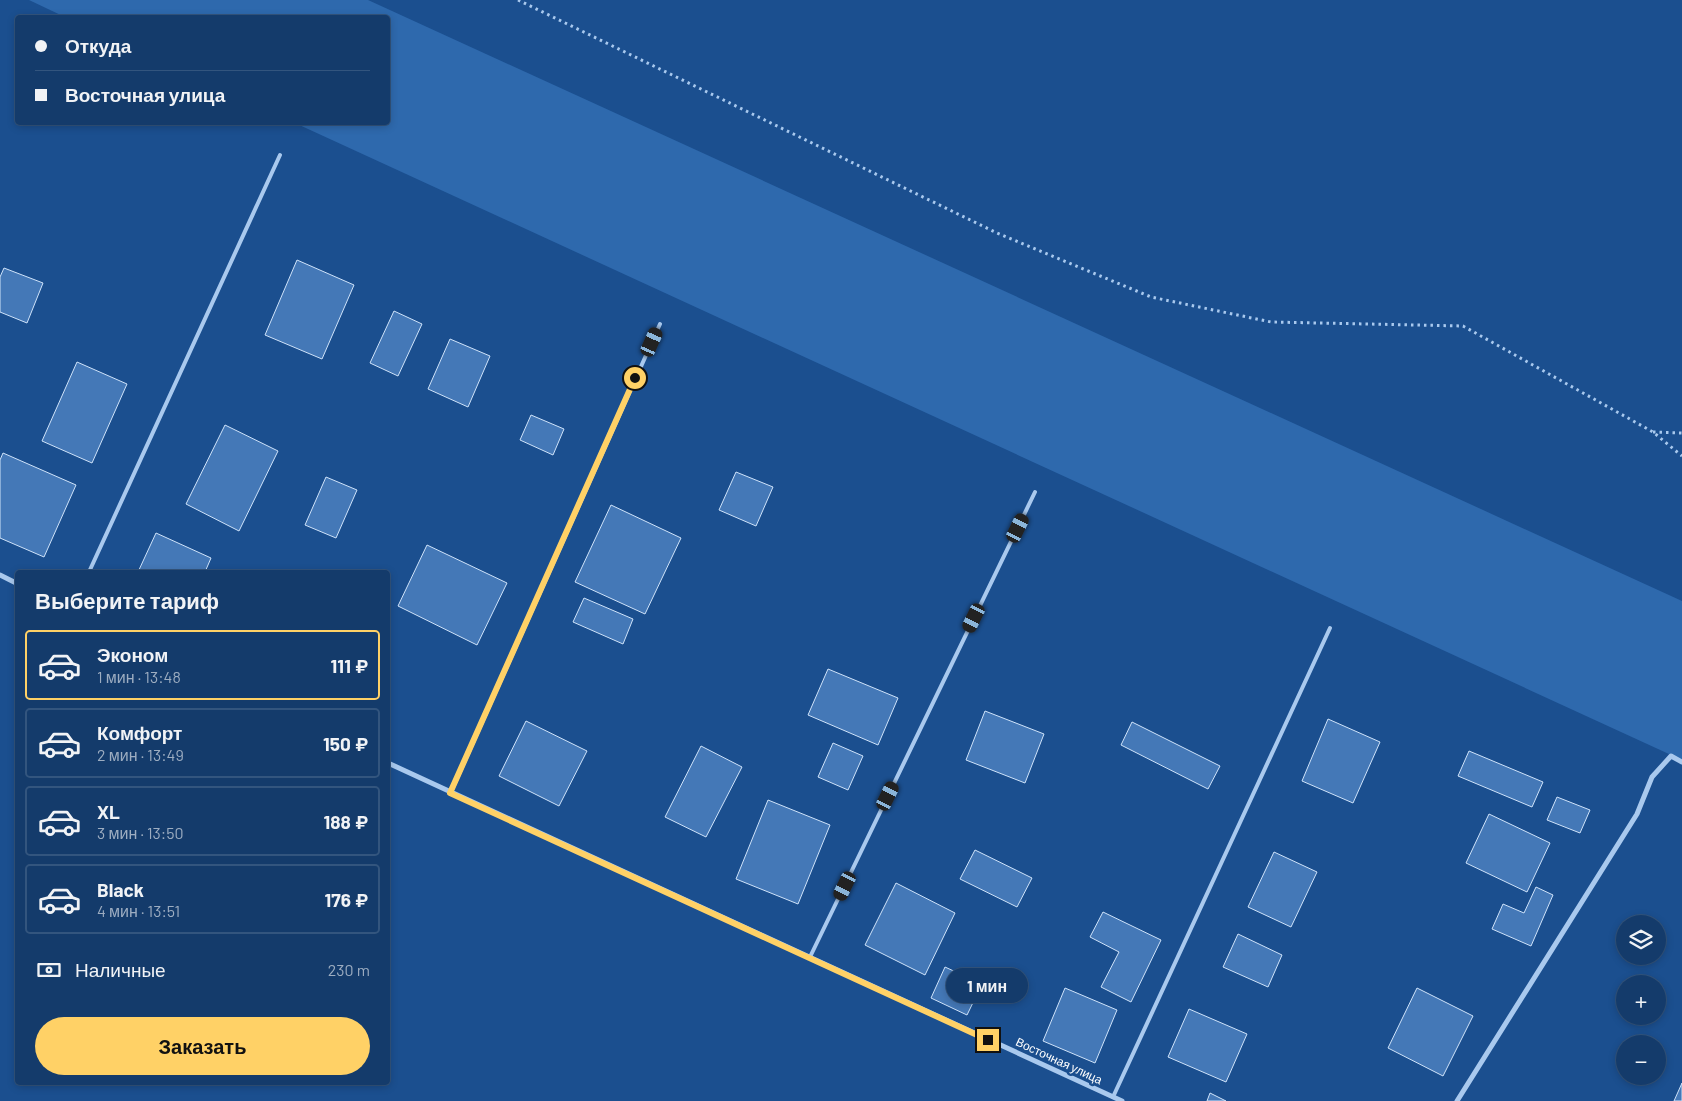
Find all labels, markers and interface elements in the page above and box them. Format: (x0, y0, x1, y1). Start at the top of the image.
text: Откуда (65, 34, 131, 57)
text: Восточная улица (65, 83, 225, 106)
car (639, 325, 664, 359)
route start (624, 367, 646, 389)
car (1004, 511, 1031, 545)
text: Выберите тариф (35, 587, 219, 613)
car (960, 601, 987, 635)
icon: car (37, 643, 82, 688)
text: Эконом (97, 643, 168, 666)
text: 111 ₽ (330, 654, 368, 677)
text: 1 мин · 13:48 (97, 667, 181, 686)
icon: car (37, 721, 82, 766)
text: Комфорт (97, 721, 182, 744)
text: 150 ₽ (323, 732, 368, 755)
text: 2 мин · 13:49 (97, 745, 184, 764)
car (874, 779, 901, 813)
icon: car (37, 799, 82, 844)
text: XL (97, 800, 120, 823)
text: 188 ₽ (324, 810, 368, 833)
text: 3 мин · 13:50 (97, 823, 184, 842)
car (831, 869, 858, 903)
icon: car (37, 877, 82, 922)
text: Black (97, 878, 144, 901)
text: 176 ₽ (325, 888, 368, 911)
text: 4 мин · 13:51 (97, 901, 180, 920)
map controls (1616, 915, 1666, 1085)
button: layers (1616, 915, 1666, 965)
icon: cash (35, 956, 63, 984)
text: Наличные (75, 958, 166, 981)
text: 230 m (328, 960, 370, 979)
callout: 1 мин (947, 968, 1029, 1002)
button: + (1616, 975, 1666, 1025)
text: 1 мин (967, 976, 1007, 995)
button: Заказать (35, 1017, 370, 1075)
route end (977, 1029, 999, 1051)
street label: Восточная улица (1013, 1034, 1105, 1087)
button: − (1616, 1035, 1666, 1085)

